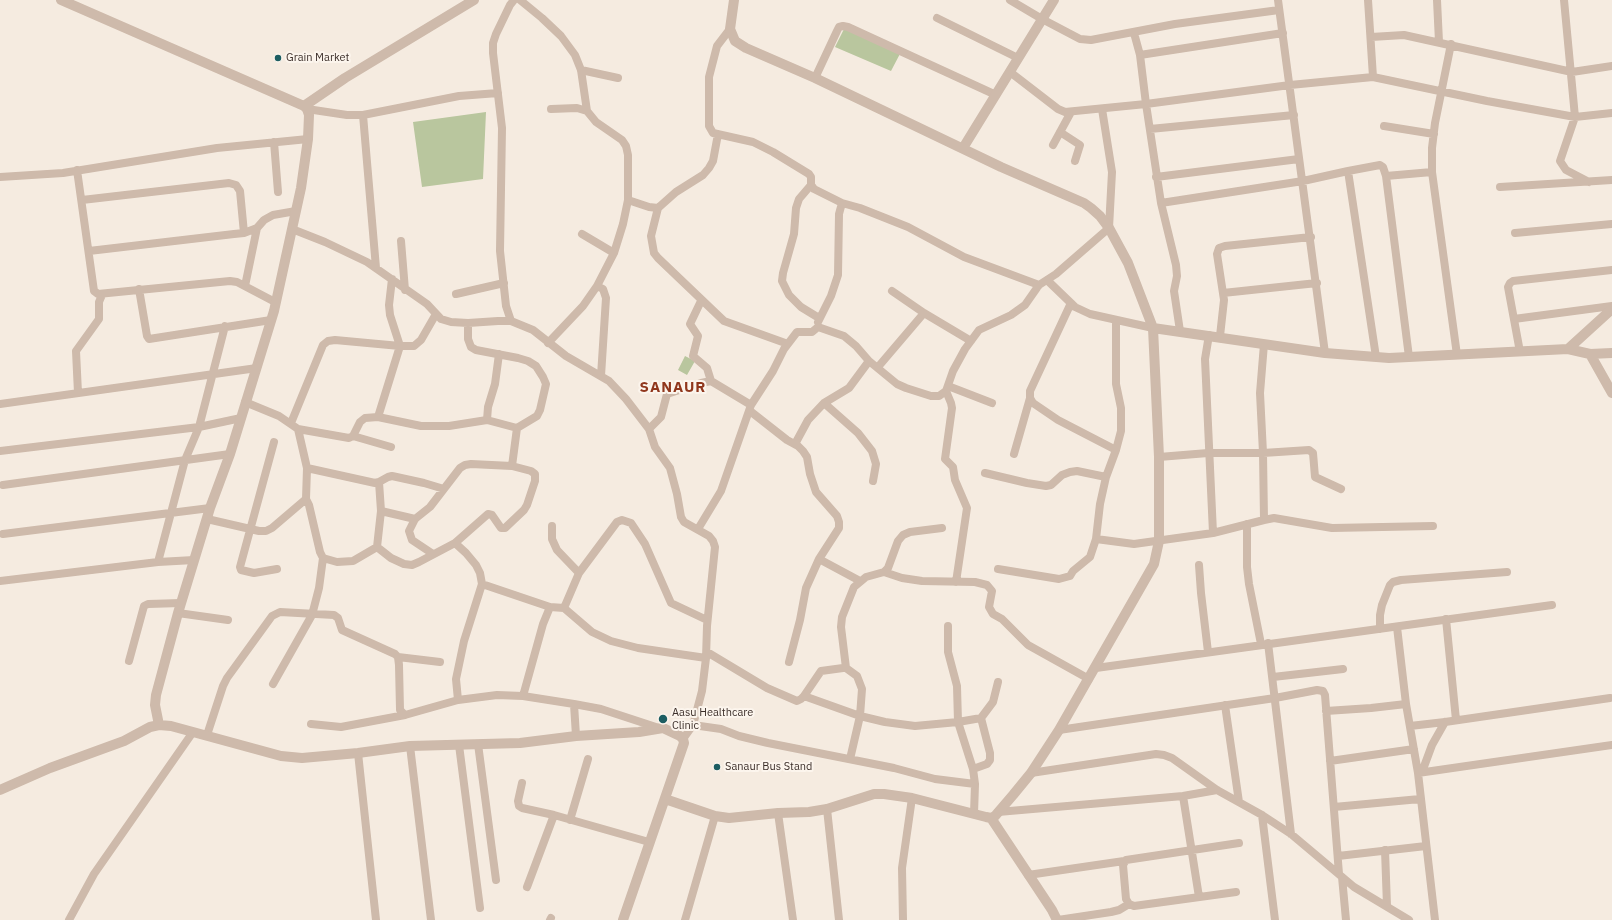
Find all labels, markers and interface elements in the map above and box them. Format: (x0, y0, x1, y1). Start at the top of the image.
place label: Grain Market (286, 51, 349, 65)
marker: Grain Market (273, 53, 283, 63)
district label: SANAUR (640, 379, 706, 397)
place label: Aasu Healthcare Clinic (672, 706, 753, 732)
marker: Aasu Healthcare Clinic (657, 713, 669, 725)
place label: Sanaur Bus Stand (725, 760, 812, 774)
marker: Sanaur Bus Stand (712, 762, 722, 772)

